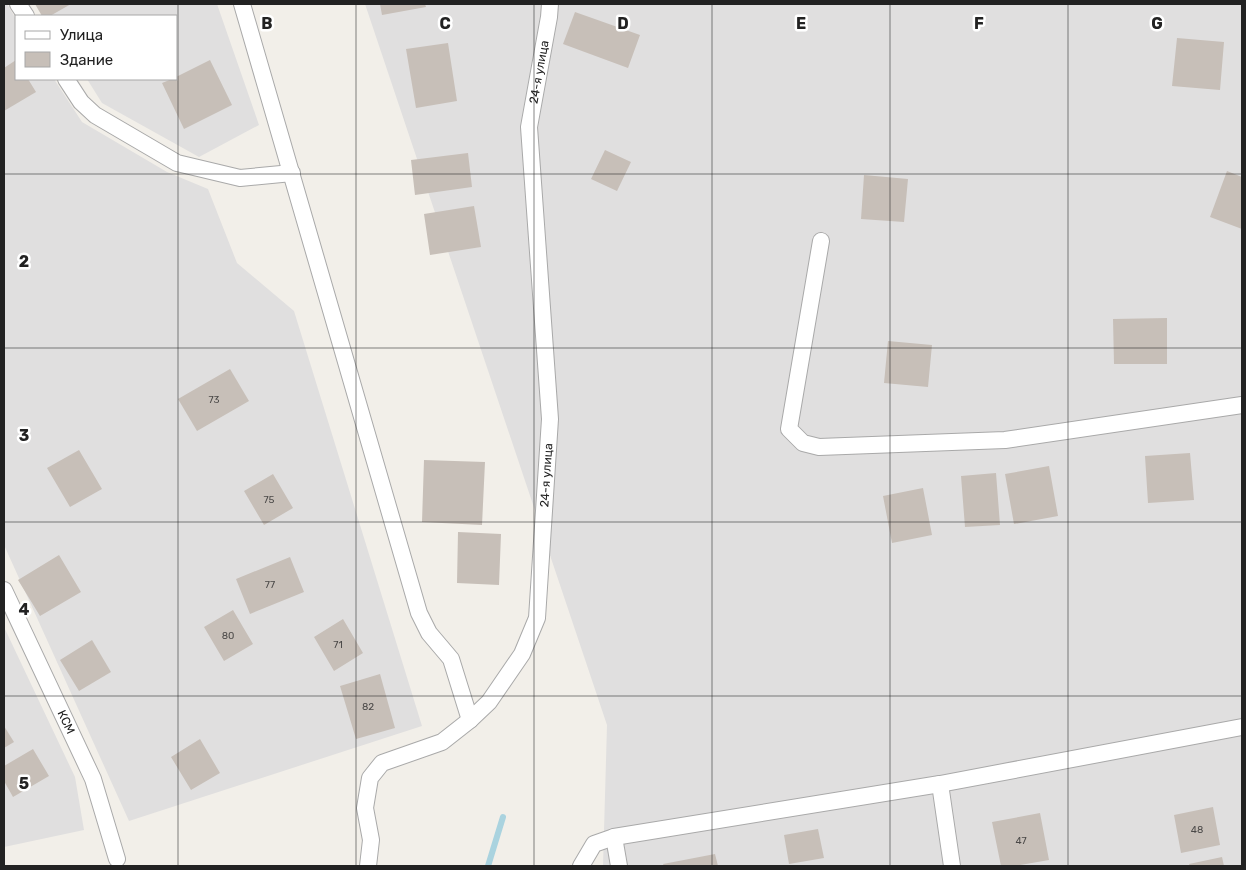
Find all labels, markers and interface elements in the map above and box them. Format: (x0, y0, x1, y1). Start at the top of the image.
text: B (261, 14, 273, 33)
text: C (439, 14, 451, 33)
text: D (617, 14, 629, 33)
text: E (796, 14, 806, 33)
text: F (974, 14, 984, 33)
text: G (1151, 14, 1163, 33)
legend (15, 15, 178, 80)
text: Улица (60, 26, 103, 44)
street label: 24-я улица (526, 39, 552, 105)
text: Здание (60, 51, 113, 69)
text: 2 (19, 252, 29, 271)
house number: 73 (208, 394, 220, 406)
text: 3 (19, 426, 29, 445)
street label: 24-я улица (537, 443, 555, 508)
house number: 75 (263, 494, 275, 506)
house number: 77 (265, 579, 275, 591)
text: 4 (19, 600, 30, 619)
house number: 80 (222, 630, 234, 642)
house number: 71 (333, 639, 343, 651)
house number: 82 (362, 701, 374, 713)
street label: КСМ (55, 708, 78, 736)
text: 5 (19, 774, 29, 793)
house number: 48 (1191, 824, 1203, 836)
house number: 47 (1015, 835, 1027, 847)

